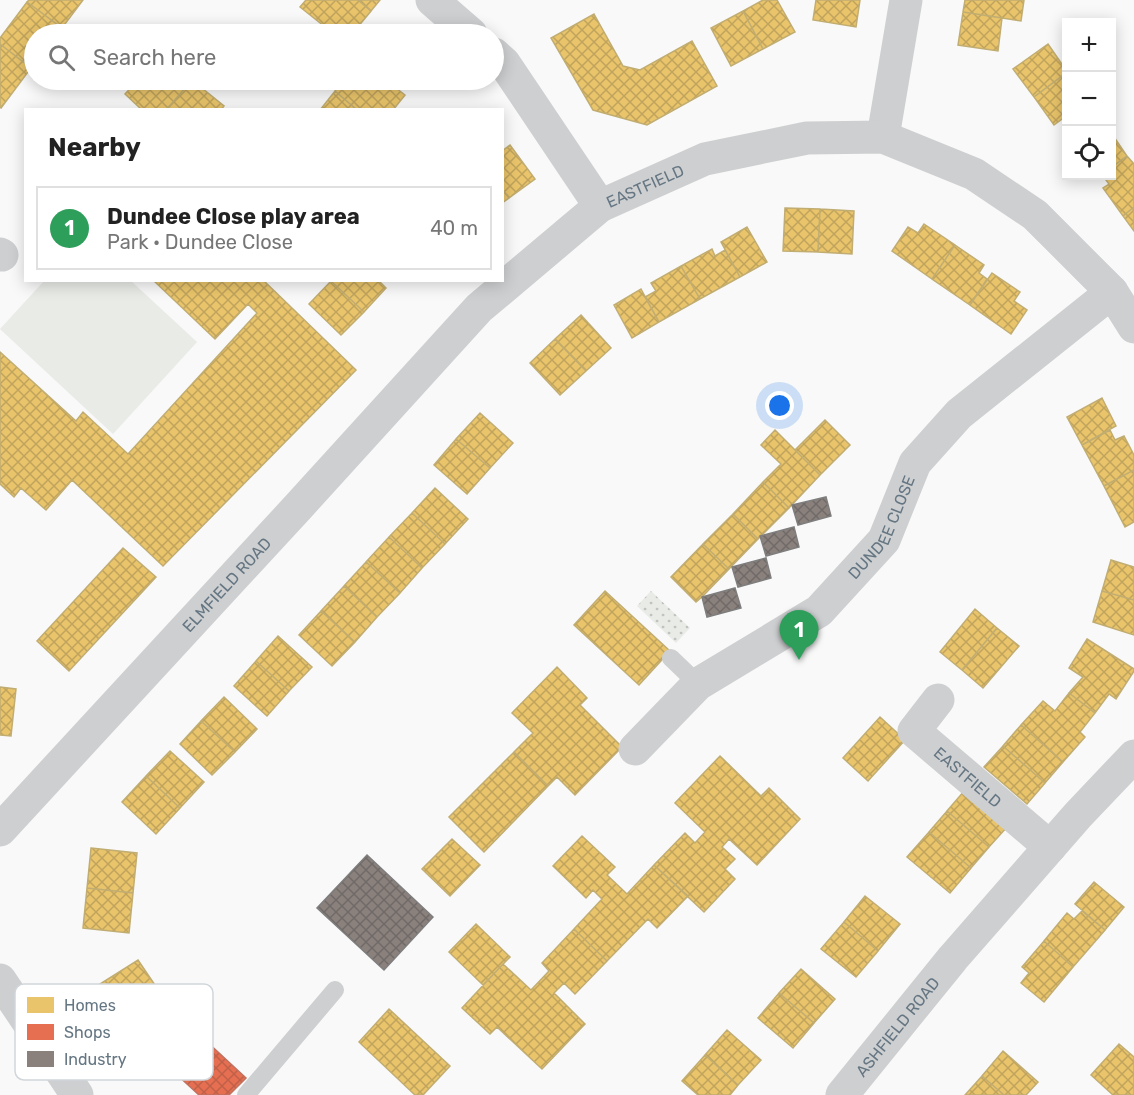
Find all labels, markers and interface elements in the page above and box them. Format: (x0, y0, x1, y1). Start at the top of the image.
map controls (1062, 18, 1116, 180)
button: + (1062, 18, 1116, 72)
search box (24, 24, 504, 90)
icon: search (45, 41, 78, 74)
text: Search here (93, 44, 216, 71)
button: − (1062, 72, 1116, 126)
button: locate (1062, 126, 1116, 180)
text: Nearby (48, 132, 141, 163)
street label: EASTFIELD (603, 160, 687, 211)
text: Dundee Close play area (107, 203, 360, 230)
text: 1 (65, 216, 74, 240)
text: 40 m (430, 216, 478, 240)
text: Park · Dundee Close (107, 230, 293, 254)
your location (765, 391, 794, 420)
street label: DUNDEE CLOSE (844, 473, 918, 583)
street label: ELMFIELD ROAD (178, 533, 275, 636)
pin: 1 (780, 610, 818, 660)
street label: EASTFIELD (930, 743, 1006, 811)
street label: ASHFIELD ROAD (852, 973, 943, 1080)
legend (15, 984, 213, 1080)
text: Homes (64, 996, 116, 1015)
text: Shops (64, 1023, 111, 1042)
text: Industry (64, 1050, 127, 1069)

